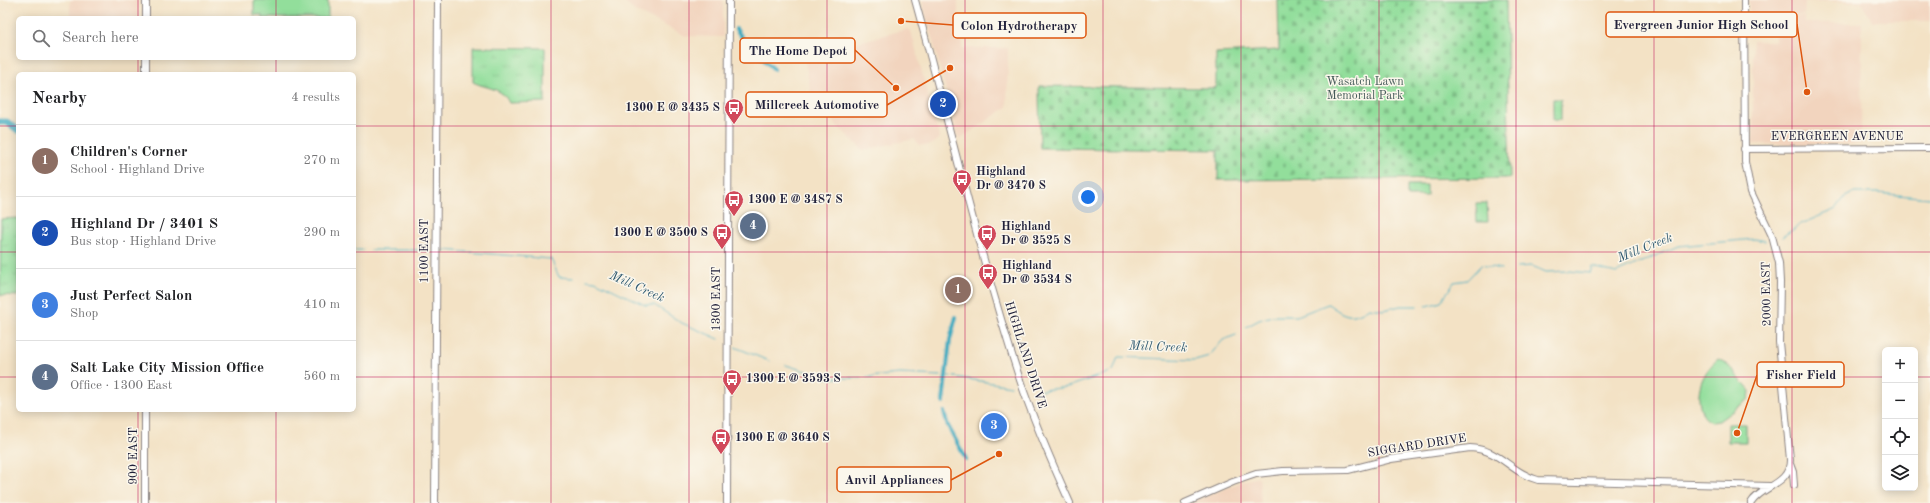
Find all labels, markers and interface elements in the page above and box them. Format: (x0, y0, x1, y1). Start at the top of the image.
callout: Evergreen Junior High School (1606, 12, 1797, 37)
callout: Colon Hydrotherapy (953, 13, 1086, 38)
search box (16, 16, 356, 60)
text: Evergreen Junior High School (1613, 19, 1789, 32)
text: Colon Hydrotherapy (961, 20, 1078, 33)
icon: search (30, 27, 52, 49)
text: Search here (62, 31, 139, 46)
callout: The Home Depot (740, 38, 855, 63)
text: The Home Depot (749, 45, 848, 58)
park label: Wasatch Lawn Memorial Park (1326, 76, 1404, 102)
pin: 2 (930, 89, 956, 119)
text: Nearby (32, 90, 87, 107)
text: 4 results (291, 91, 340, 104)
callout: Millcreek Automotive (746, 92, 887, 117)
bus stop icon: 1300 E @ 3435 S (723, 97, 745, 125)
text: Millcreek Automotive (755, 99, 879, 112)
place label: 1300 E @ 3435 S (625, 101, 720, 114)
street label: EVERGREEN AVENUE (1771, 131, 1903, 143)
text: Children's Corner (70, 145, 188, 160)
text: 1 (41, 154, 49, 167)
text: 270 m (303, 154, 340, 167)
text: School · Highland Drive (70, 163, 205, 176)
place label: Highland Dr @ 3470 S (976, 166, 1046, 192)
bus stop icon: Highland Dr @ 3470 S (951, 168, 973, 196)
your location (1078, 187, 1098, 207)
bus stop icon: 1300 E @ 3487 S (723, 189, 745, 217)
place label: 1300 E @ 3487 S (748, 194, 843, 206)
pin: 4 (740, 211, 766, 241)
text: Highland Dr / 3401 S (70, 217, 218, 232)
street label: 1100 EAST (419, 219, 431, 283)
place label: Highland Dr @ 3525 S (1001, 221, 1071, 247)
bus stop icon: 1300 E @ 3500 S (711, 222, 733, 250)
bus stop icon: Highland Dr @ 3525 S (976, 223, 998, 251)
text: 2 (41, 226, 49, 239)
text: 290 m (303, 226, 340, 239)
place label: 1300 E @ 3500 S (613, 226, 708, 239)
water label: Mill Creek (1615, 231, 1675, 265)
text: Bus stop · Highland Drive (70, 235, 216, 248)
place label: Highland Dr @ 3534 S (1002, 260, 1072, 286)
bus stop icon: Highland Dr @ 3534 S (977, 262, 999, 290)
street label: 2000 EAST (1760, 262, 1774, 326)
street label: 1300 EAST (711, 267, 723, 331)
water label: Mill Creek (607, 269, 666, 305)
pin: 1 (945, 275, 971, 305)
text: Just Perfect Salon (70, 289, 192, 304)
text: 3 (41, 298, 49, 311)
text: 410 m (303, 298, 340, 311)
street label: HIGHLAND DRIVE (1002, 300, 1048, 410)
text: Shop (70, 307, 98, 320)
water label: Mill Creek (1128, 339, 1187, 355)
map controls (1882, 347, 1918, 491)
button: + (1882, 347, 1918, 383)
text: Salt Lake City Mission Office (70, 361, 264, 376)
callout: Fisher Field (1757, 362, 1844, 387)
bus stop icon: 1300 E @ 3593 S (721, 368, 743, 396)
text: Fisher Field (1766, 369, 1836, 382)
text: 4 (41, 370, 49, 383)
text: 560 m (303, 370, 340, 383)
place label: 1300 E @ 3593 S (746, 372, 841, 385)
text: Office · 1300 East (70, 379, 172, 392)
button: − (1882, 383, 1918, 419)
pin: 3 (981, 411, 1007, 441)
button: locate (1882, 419, 1918, 455)
street label: 900 EAST (128, 427, 140, 485)
bus stop icon: 1300 E @ 3640 S (710, 427, 732, 455)
place label: 1300 E @ 3640 S (735, 432, 830, 444)
street label: SIGGARD DRIVE (1367, 432, 1467, 460)
button: layers (1882, 455, 1918, 491)
callout: Anvil Appliances (837, 467, 951, 492)
text: Anvil Appliances (845, 474, 944, 487)

